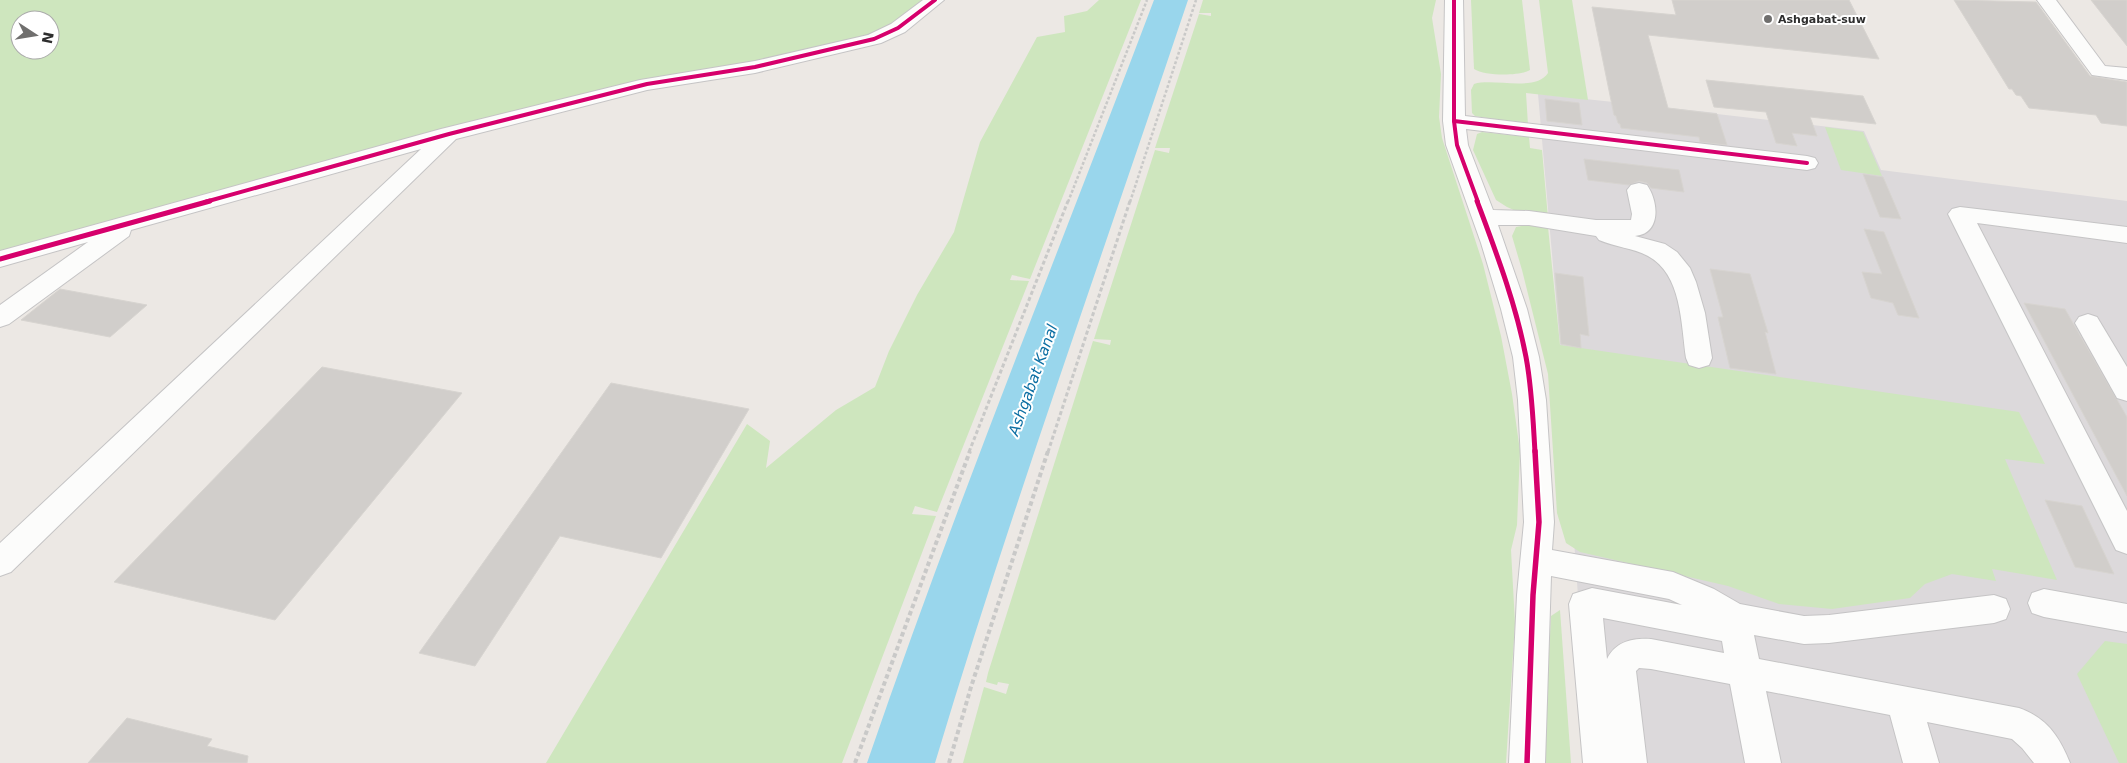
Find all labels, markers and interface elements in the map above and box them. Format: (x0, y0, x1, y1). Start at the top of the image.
north arrow (10, 10, 60, 60)
marker: Ashgabat-suw (1762, 13, 1774, 25)
place label: Ashgabat-suw (1778, 13, 1866, 26)
text: N (39, 30, 57, 45)
water label: Ashgabat Kanal (1004, 321, 1062, 439)

